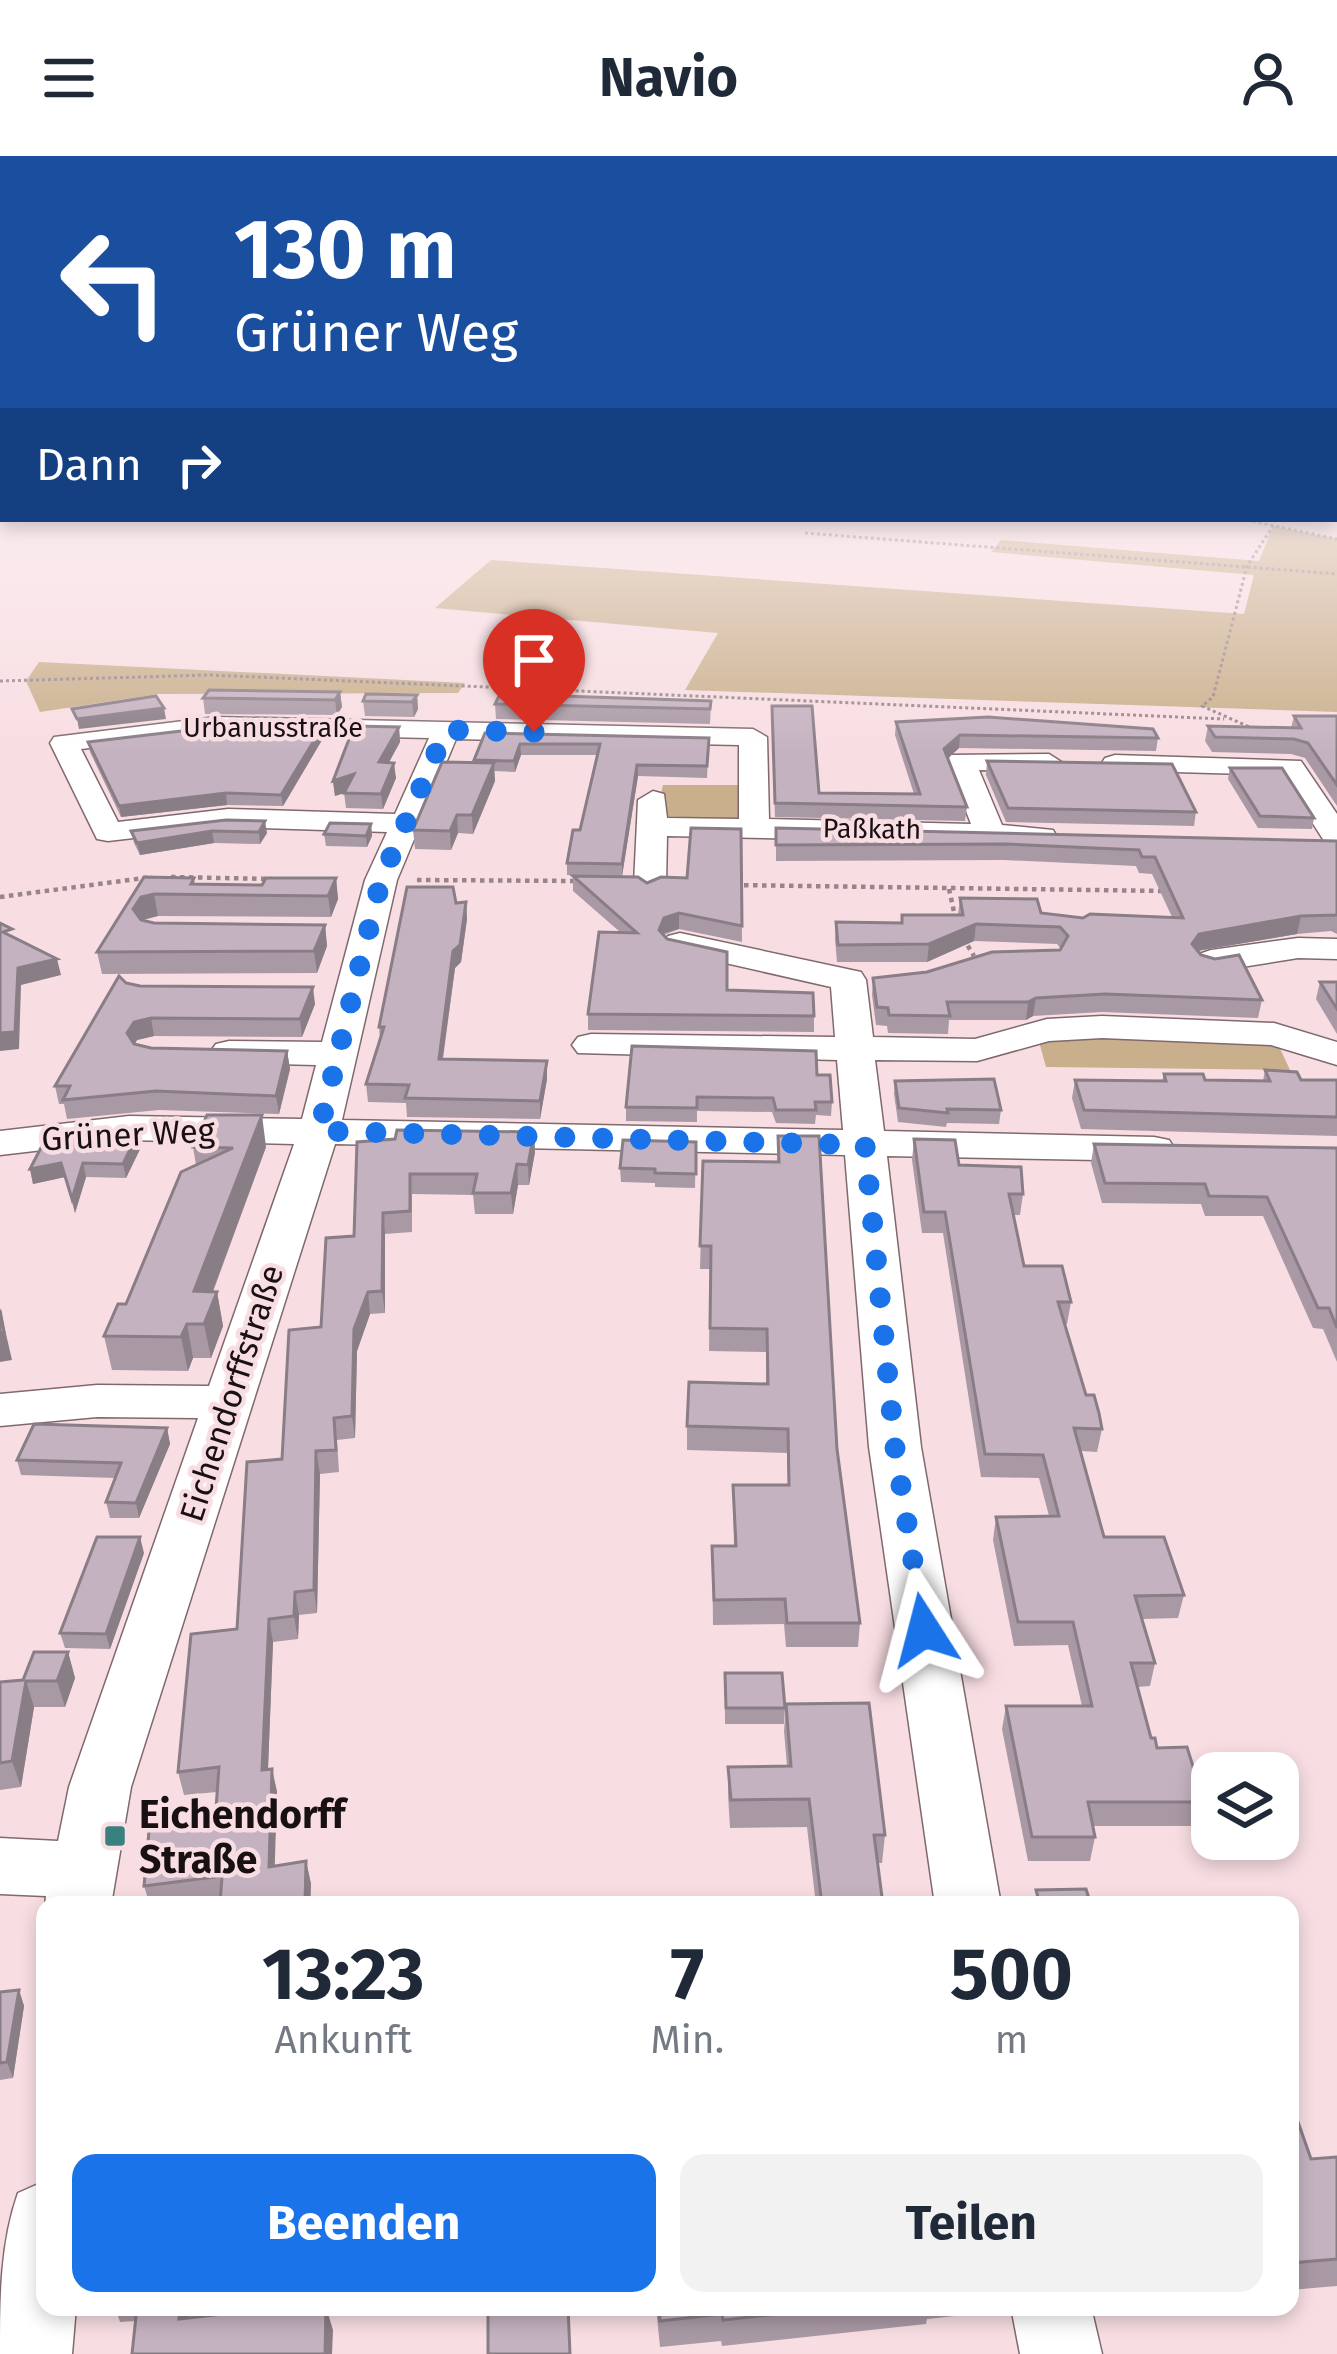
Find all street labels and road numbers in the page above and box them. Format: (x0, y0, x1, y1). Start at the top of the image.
street label: Urbanusstraße (183, 712, 363, 744)
street label: Paßkath (822, 812, 922, 846)
street label: Grüner Weg (40, 1110, 217, 1160)
street label: Eichendorffstraße (172, 1260, 292, 1527)

